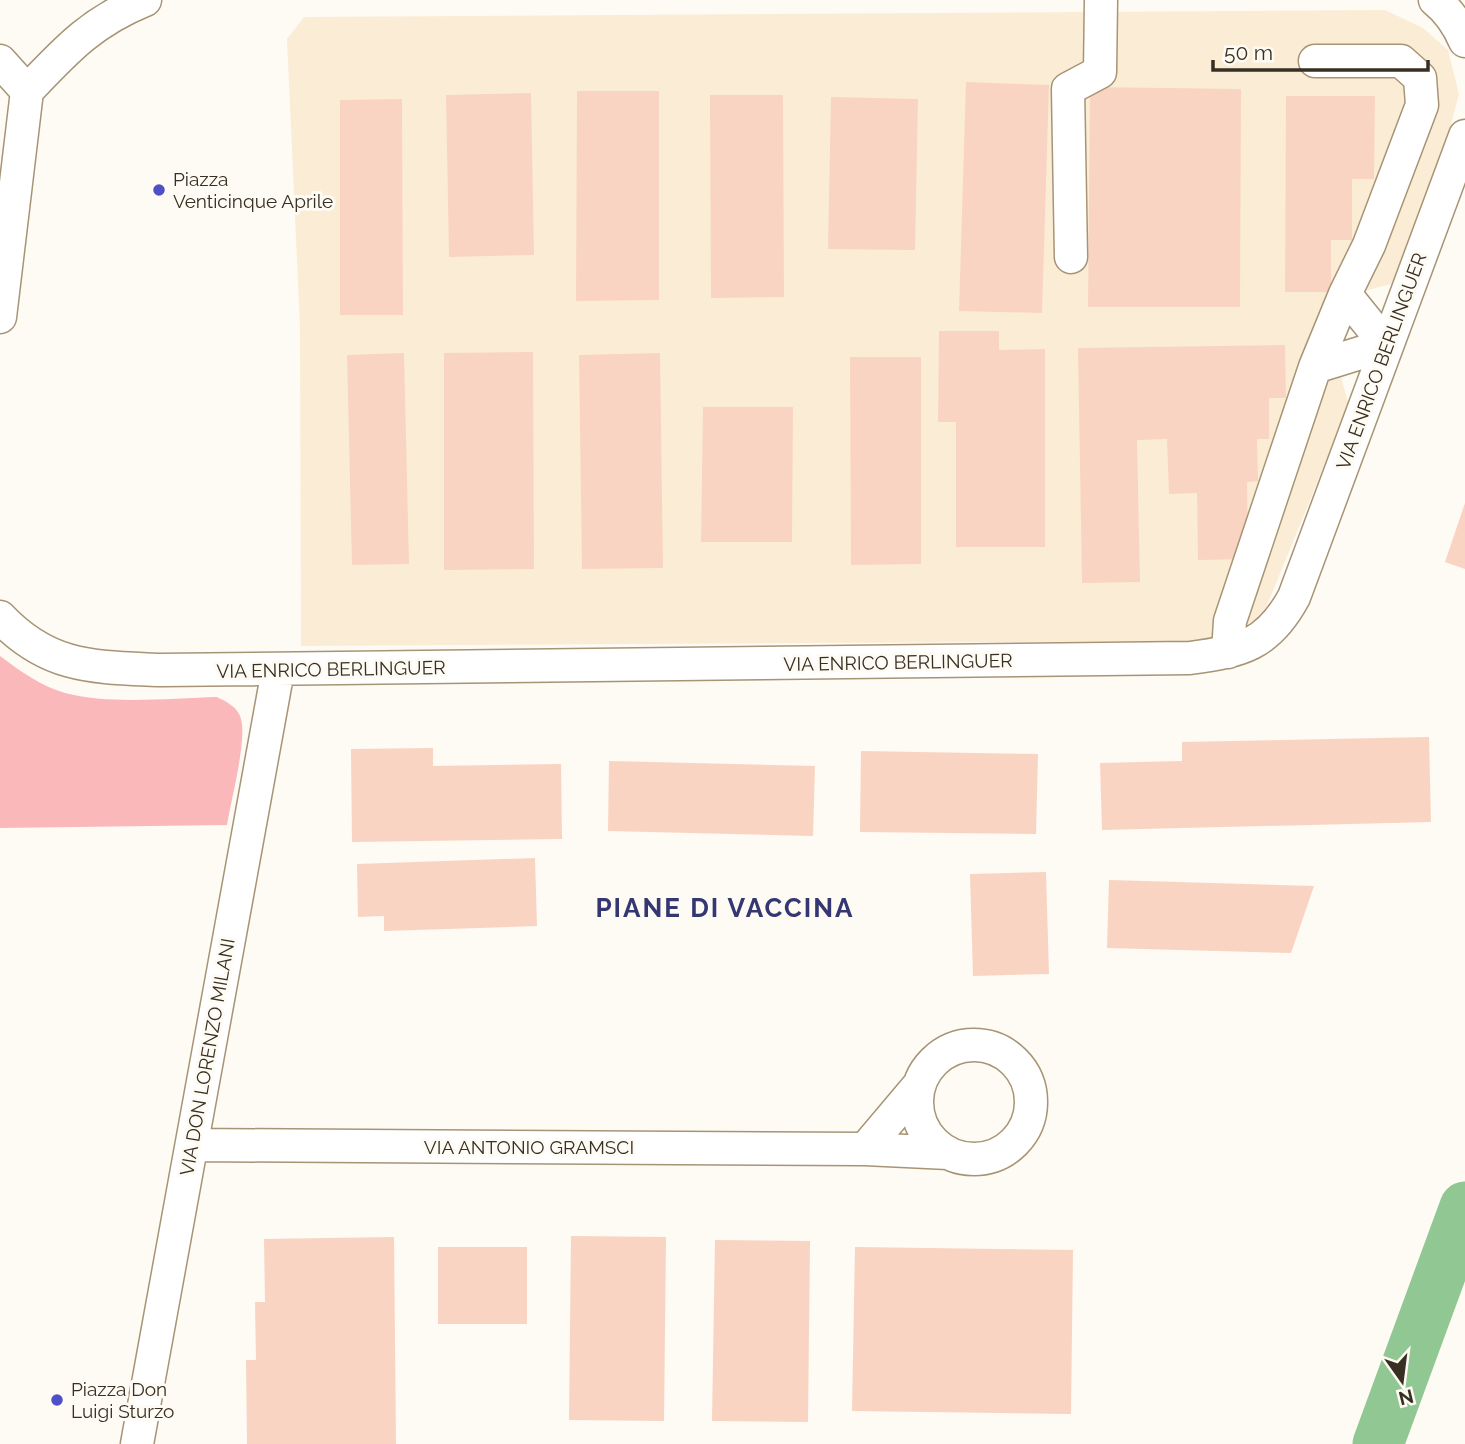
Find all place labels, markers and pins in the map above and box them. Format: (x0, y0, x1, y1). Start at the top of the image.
place label: Piazza Venticinque Aprile (173, 168, 333, 212)
marker: Piazza Venticinque Aprile (151, 182, 167, 198)
place label: Piazza Don Luigi Sturzo (71, 1378, 174, 1422)
marker: Piazza Don Luigi Sturzo (49, 1392, 65, 1408)

